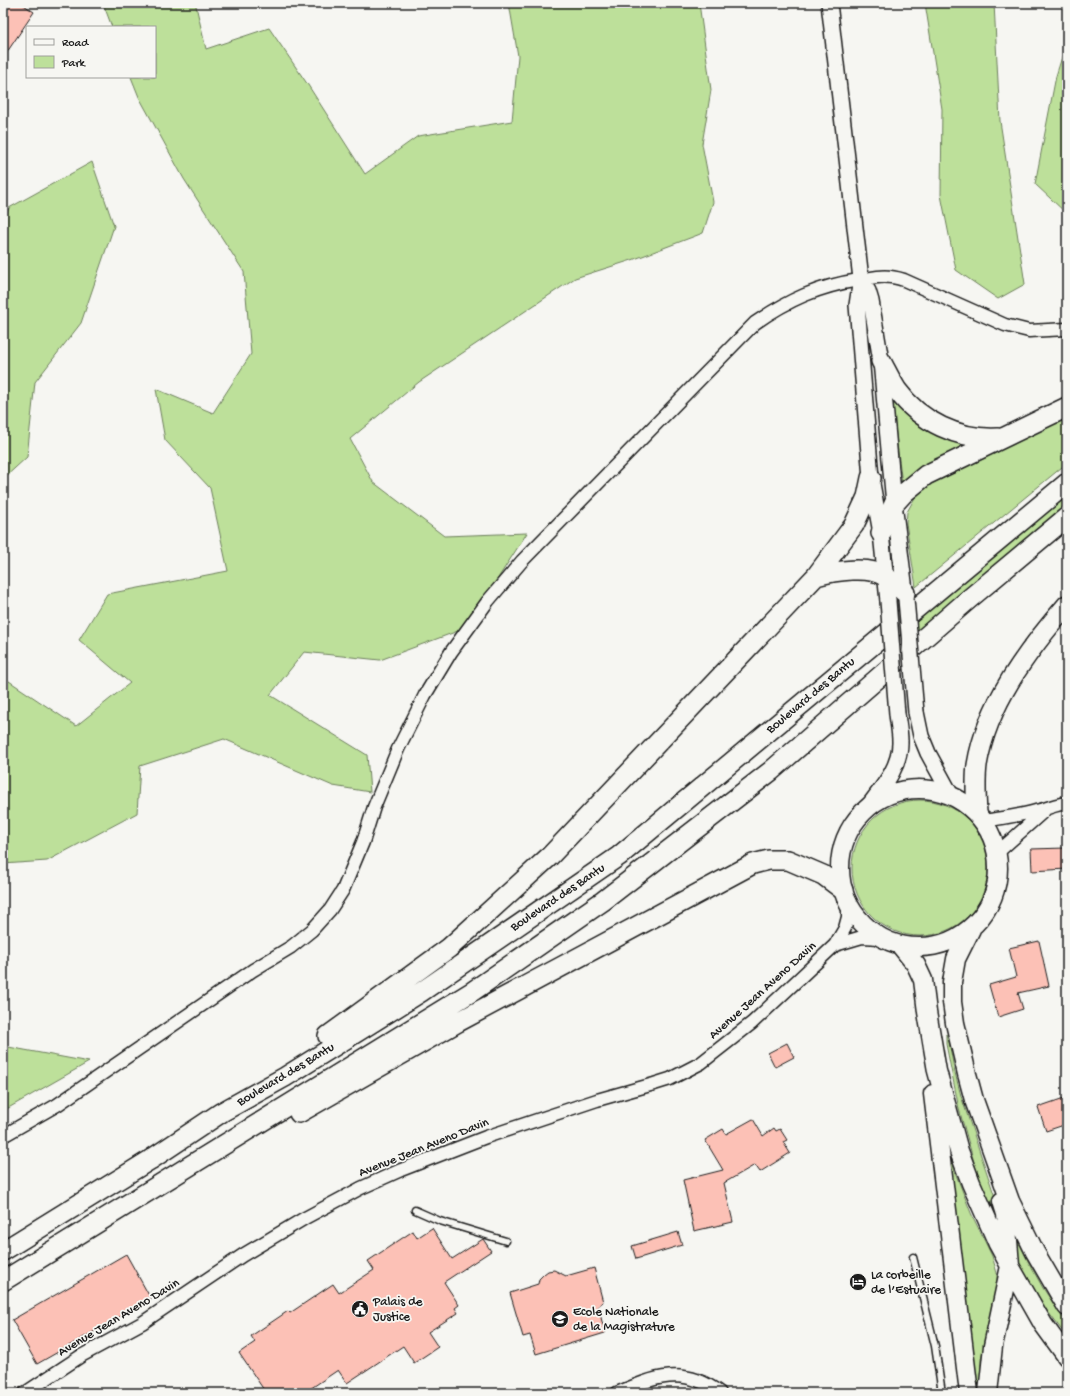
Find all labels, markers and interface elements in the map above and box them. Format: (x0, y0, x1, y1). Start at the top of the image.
legend (26, 26, 156, 78)
text: Road (62, 37, 89, 51)
text: Park (61, 57, 87, 71)
street label: Boulevard des Bantu (763, 655, 858, 738)
street label: Boulevard des Bantu (507, 861, 608, 936)
street label: Avenue Jean Aveno Davin (706, 938, 820, 1043)
street label: Boulevard des Bantu (234, 1040, 337, 1111)
street label: Avenue Jean Aveno Davin (357, 1115, 492, 1181)
place label: La corbeille de l’Estuaire (871, 1268, 941, 1298)
hotel icon: La corbeille de l’Estuaire (848, 1272, 868, 1292)
street label: Avenue Jean Aveno Davin (56, 1275, 183, 1360)
place label: Palais de Justice (372, 1295, 423, 1325)
public building icon: Palais de Justice (350, 1299, 370, 1319)
place label: Ecole Nationale de la Magistrature (573, 1305, 675, 1335)
school or university icon: Ecole Nationale de la Magistrature (550, 1309, 570, 1329)

